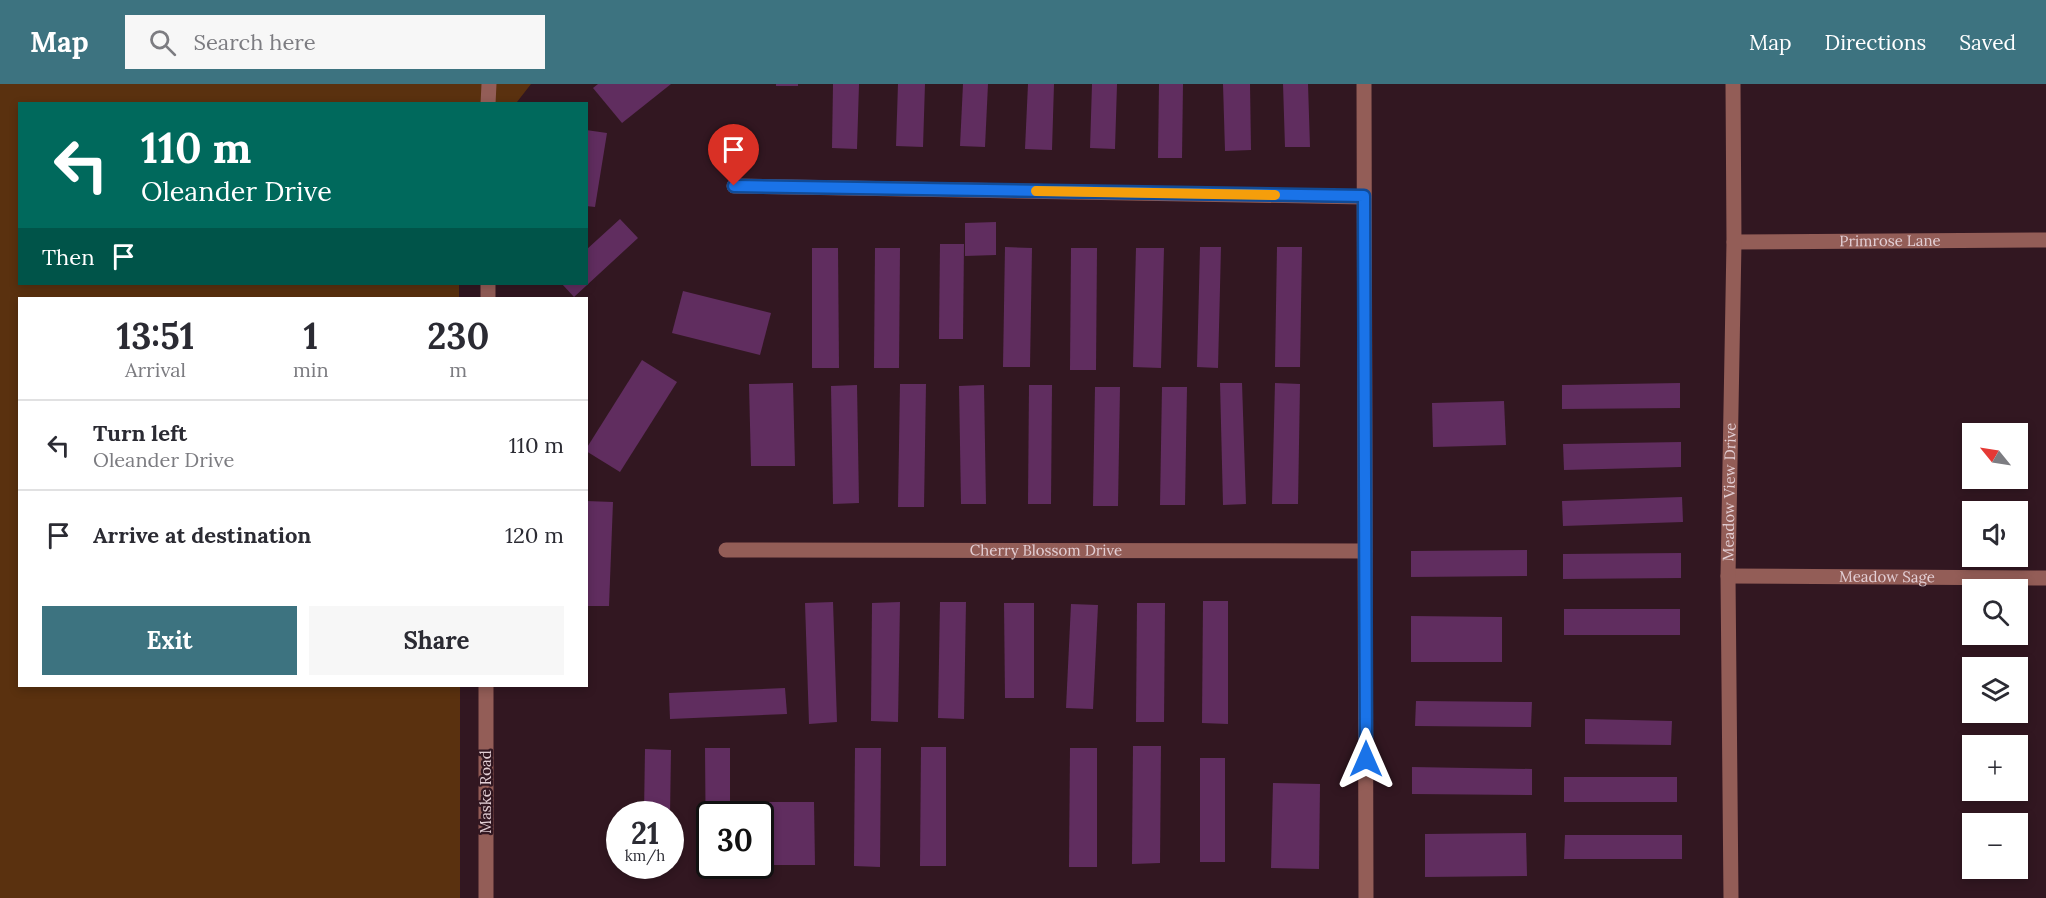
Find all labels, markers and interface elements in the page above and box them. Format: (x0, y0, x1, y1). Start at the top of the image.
search box (125, 15, 545, 69)
text: Map (30, 24, 89, 60)
icon: search (146, 26, 179, 59)
text: Search here (194, 28, 316, 56)
text: Map (1749, 29, 1792, 56)
text: Directions (1825, 29, 1926, 56)
text: Saved (1959, 29, 2016, 56)
text: 110 m (141, 121, 252, 175)
pin (708, 124, 759, 186)
icon: left (42, 126, 120, 204)
icon: arrive (717, 133, 750, 166)
text: Oleander Drive (141, 174, 332, 208)
street label: Primrose Lane (1839, 231, 1941, 250)
icon: arrive (107, 240, 140, 273)
text: Then (42, 243, 95, 271)
text: 13:51 (117, 313, 194, 359)
text: 1 (303, 313, 318, 359)
text: 230 (427, 313, 489, 359)
text: Arrival (125, 357, 186, 382)
text: min (293, 357, 329, 382)
text: m (449, 357, 467, 382)
text: Turn left (93, 419, 187, 447)
street label: Meadow View Drive (1718, 423, 1740, 561)
north arrow (1962, 423, 2028, 489)
map controls (1962, 423, 2028, 879)
icon: left (42, 429, 75, 462)
text: 110 m (509, 431, 564, 459)
text: Oleander Drive (93, 447, 234, 472)
button: sound (1962, 501, 2028, 567)
icon: arrive (42, 519, 75, 552)
text: Arrive at destination (93, 521, 311, 549)
text: 120 m (505, 521, 564, 549)
street label: Cherry Blossom Drive (970, 540, 1122, 560)
street label: Meadow Sage (1839, 567, 1935, 586)
button: search (1962, 579, 2028, 645)
button: Exit (42, 606, 297, 675)
button: Share (309, 606, 564, 675)
button: layers (1962, 657, 2028, 723)
position arrow (1334, 727, 1398, 791)
button: + (1962, 735, 2028, 801)
street label: Maske Road (476, 750, 495, 834)
speed limit sign: 30 (696, 801, 774, 879)
button: − (1962, 813, 2028, 879)
text: 21 (631, 814, 659, 852)
text: km/h (625, 846, 665, 865)

